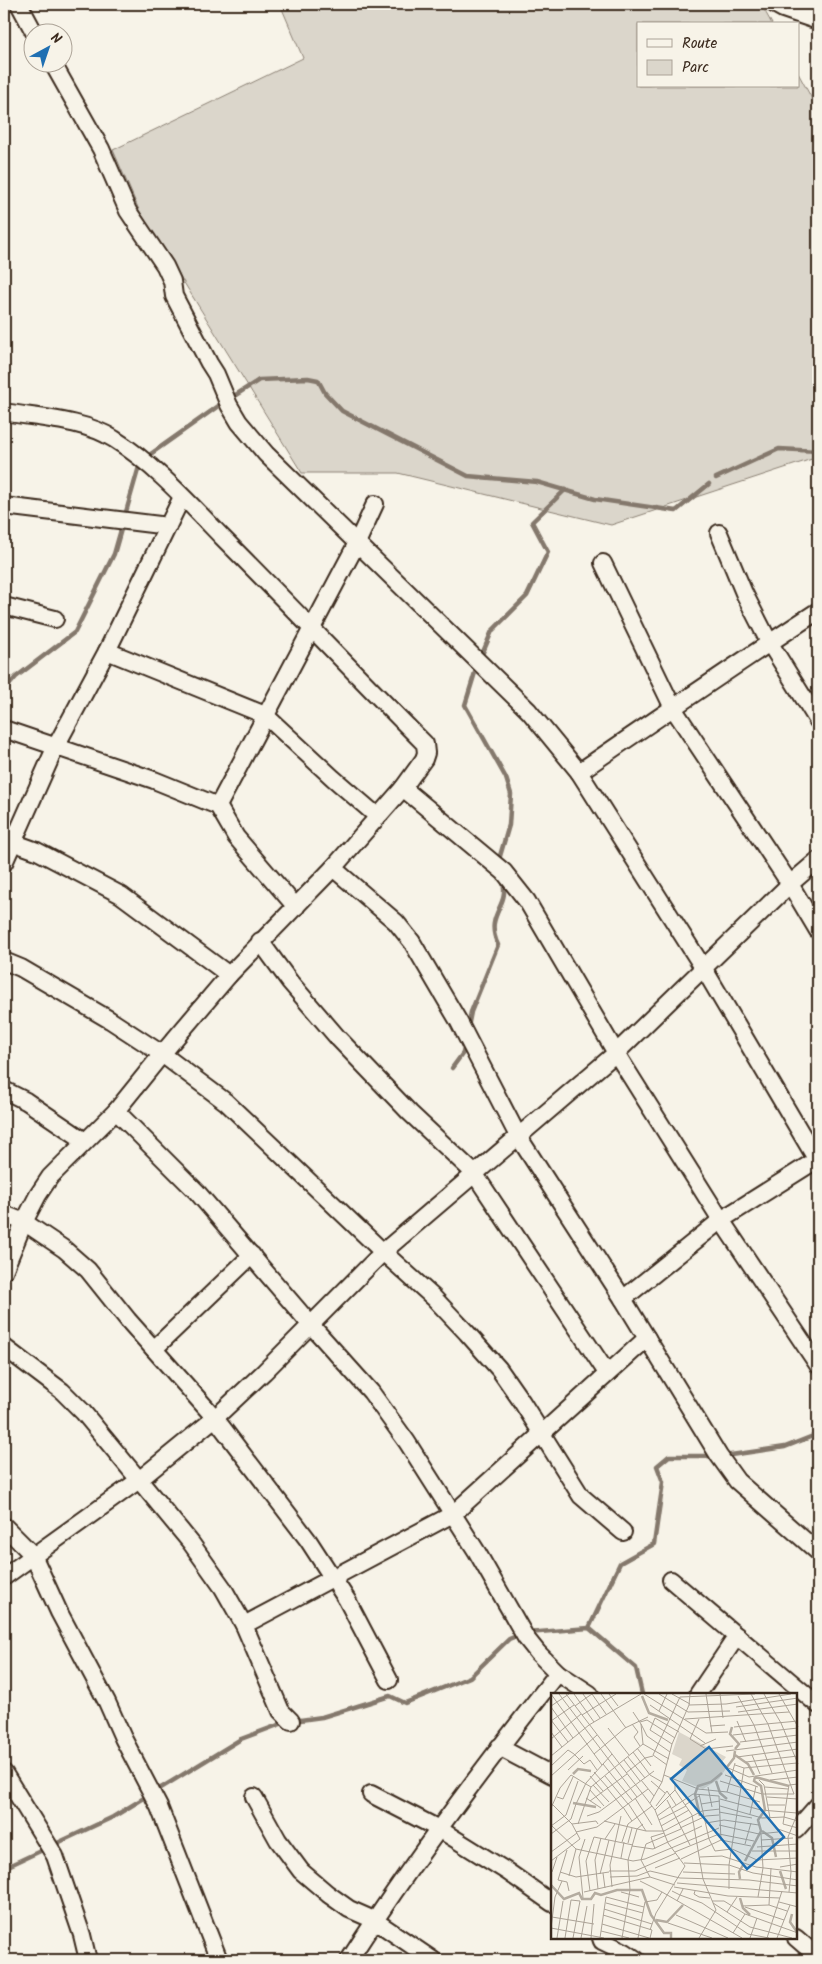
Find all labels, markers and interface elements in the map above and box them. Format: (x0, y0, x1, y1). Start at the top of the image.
north arrow (22, 22, 72, 72)
legend (637, 22, 800, 88)
text: N (45, 28, 66, 50)
text: Route (682, 32, 718, 56)
text: Parc (682, 56, 709, 80)
inset map (551, 1693, 797, 1939)

